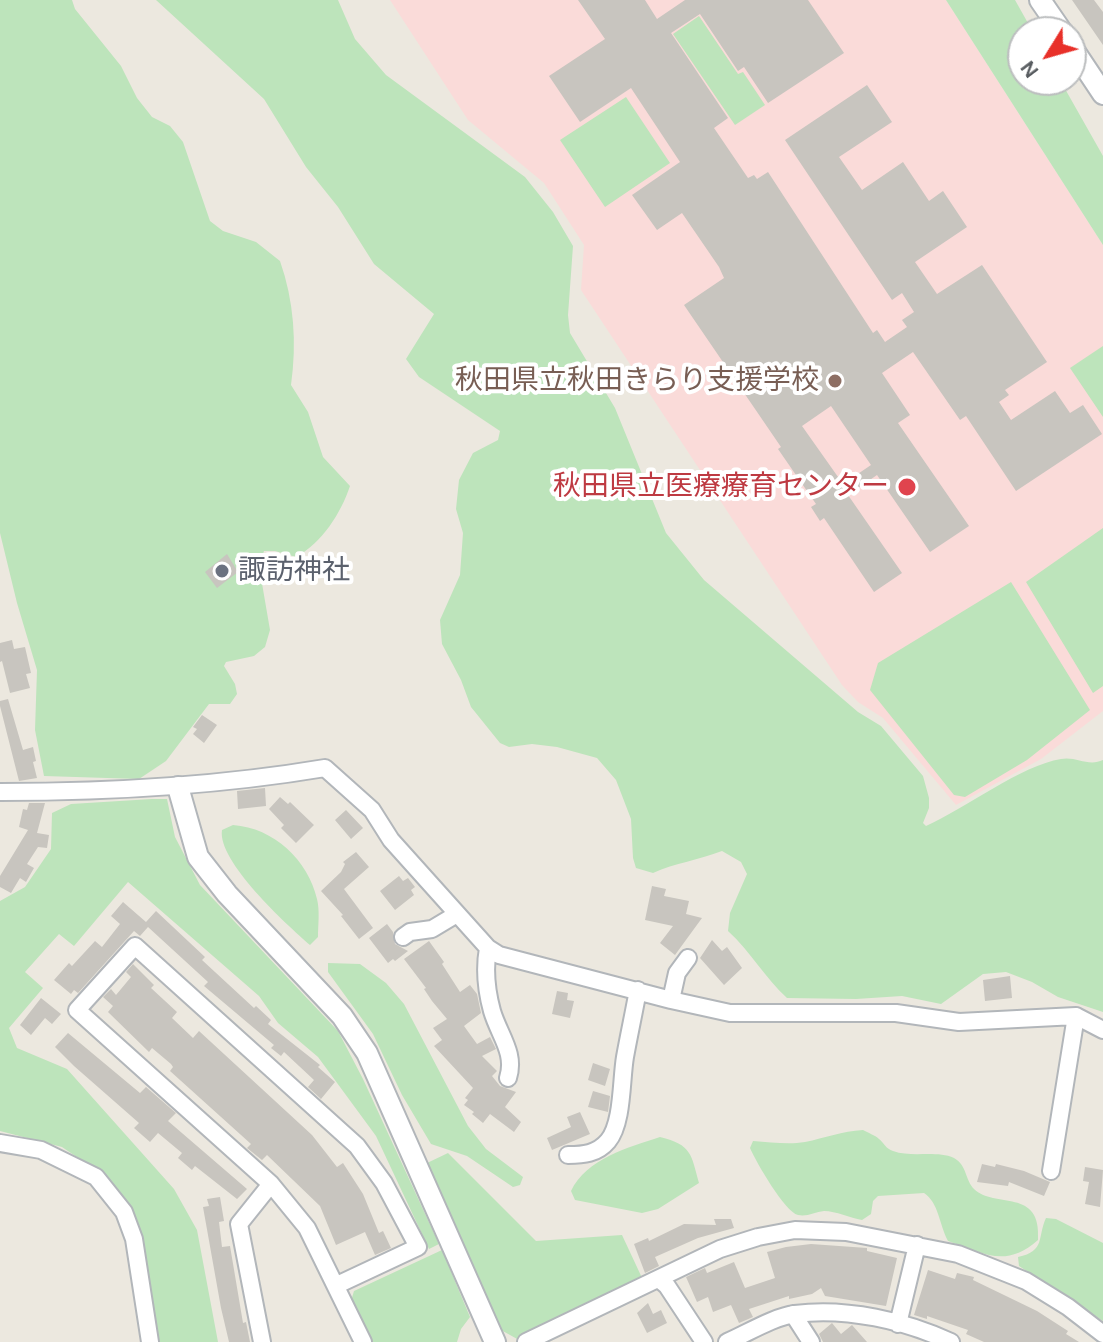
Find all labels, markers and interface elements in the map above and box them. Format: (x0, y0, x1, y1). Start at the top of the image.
north arrow (1007, 16, 1087, 96)
text: N (1014, 55, 1045, 83)
place label: 秋田県立秋田きらり支援学校 (455, 364, 819, 398)
marker: 秋田県立秋田きらり支援学校 (826, 372, 844, 390)
place label: 秋田県立医療療育センター (553, 470, 889, 504)
marker: 秋田県立医療療育センター (896, 476, 918, 498)
place label: 諏訪神社 (238, 554, 350, 588)
marker: 諏訪神社 (213, 562, 231, 580)

